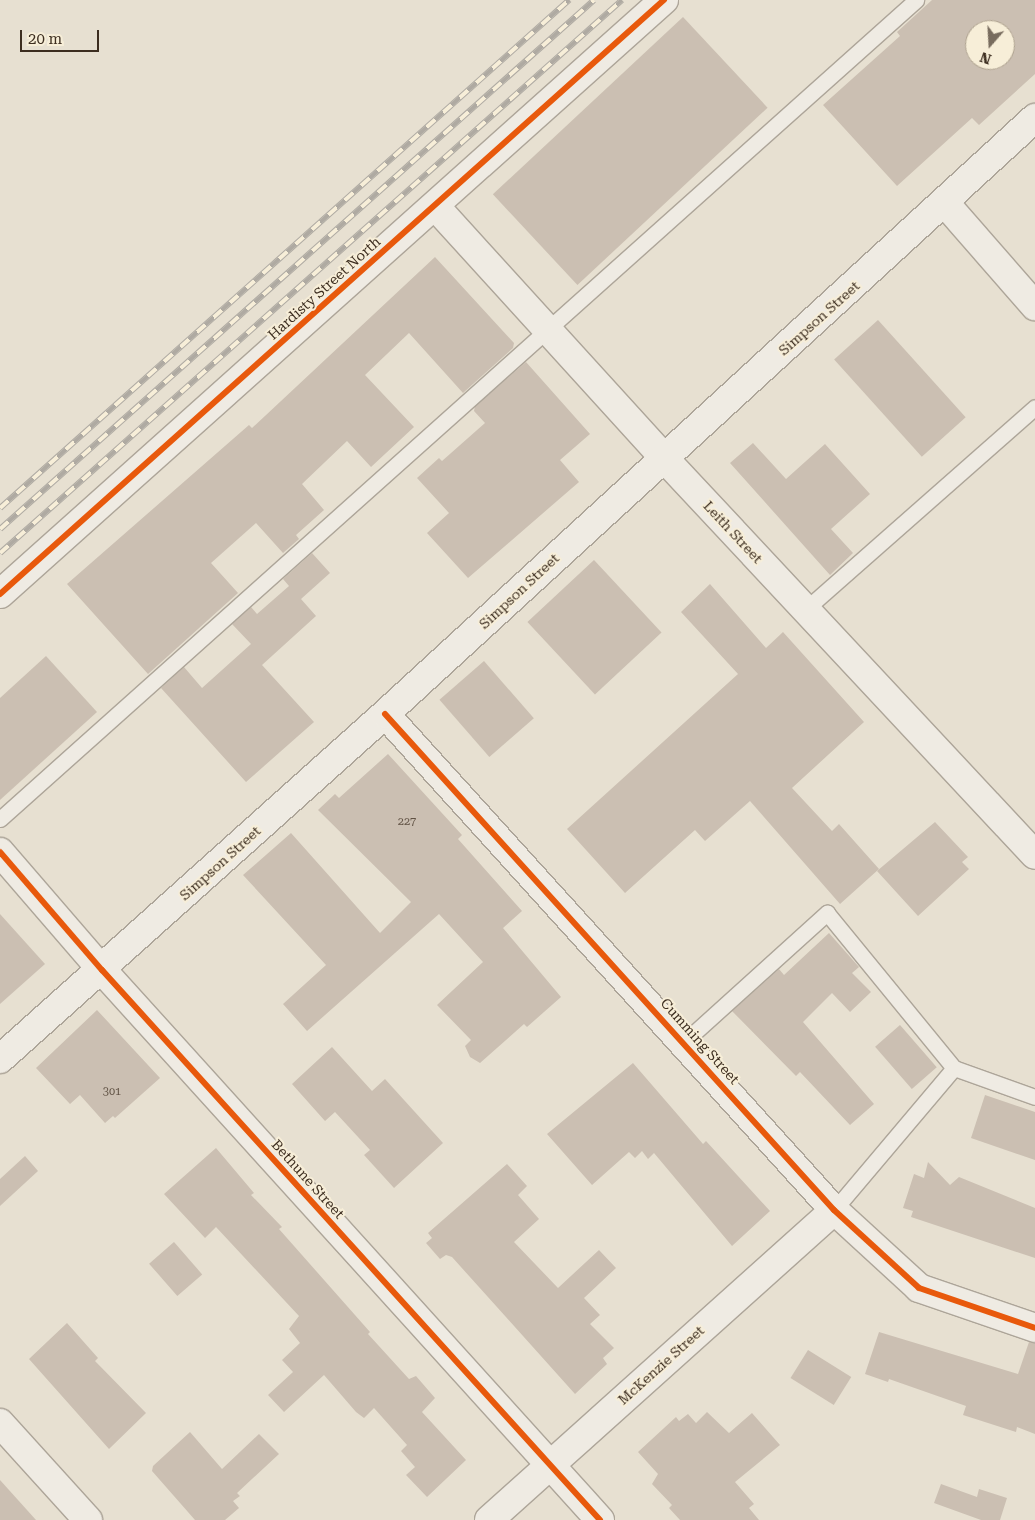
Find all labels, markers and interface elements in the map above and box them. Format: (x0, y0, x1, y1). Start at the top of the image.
scale bar (22, 20, 101, 52)
north arrow (965, 20, 1015, 70)
text: 20 m (28, 30, 62, 48)
text: N (978, 49, 993, 68)
street label: Hardisty Street North (264, 233, 384, 343)
street label: Simpson Street (775, 277, 863, 359)
street label: Leith Street (700, 497, 766, 567)
street label: Simpson Street (476, 550, 562, 632)
house number: 227 (398, 815, 416, 829)
street label: Simpson Street (176, 822, 264, 904)
street label: Cumming Street (657, 995, 743, 1087)
house number: 301 (103, 1085, 121, 1099)
street label: Bethune Street (268, 1136, 348, 1222)
street label: McKenzie Street (614, 1322, 708, 1408)

